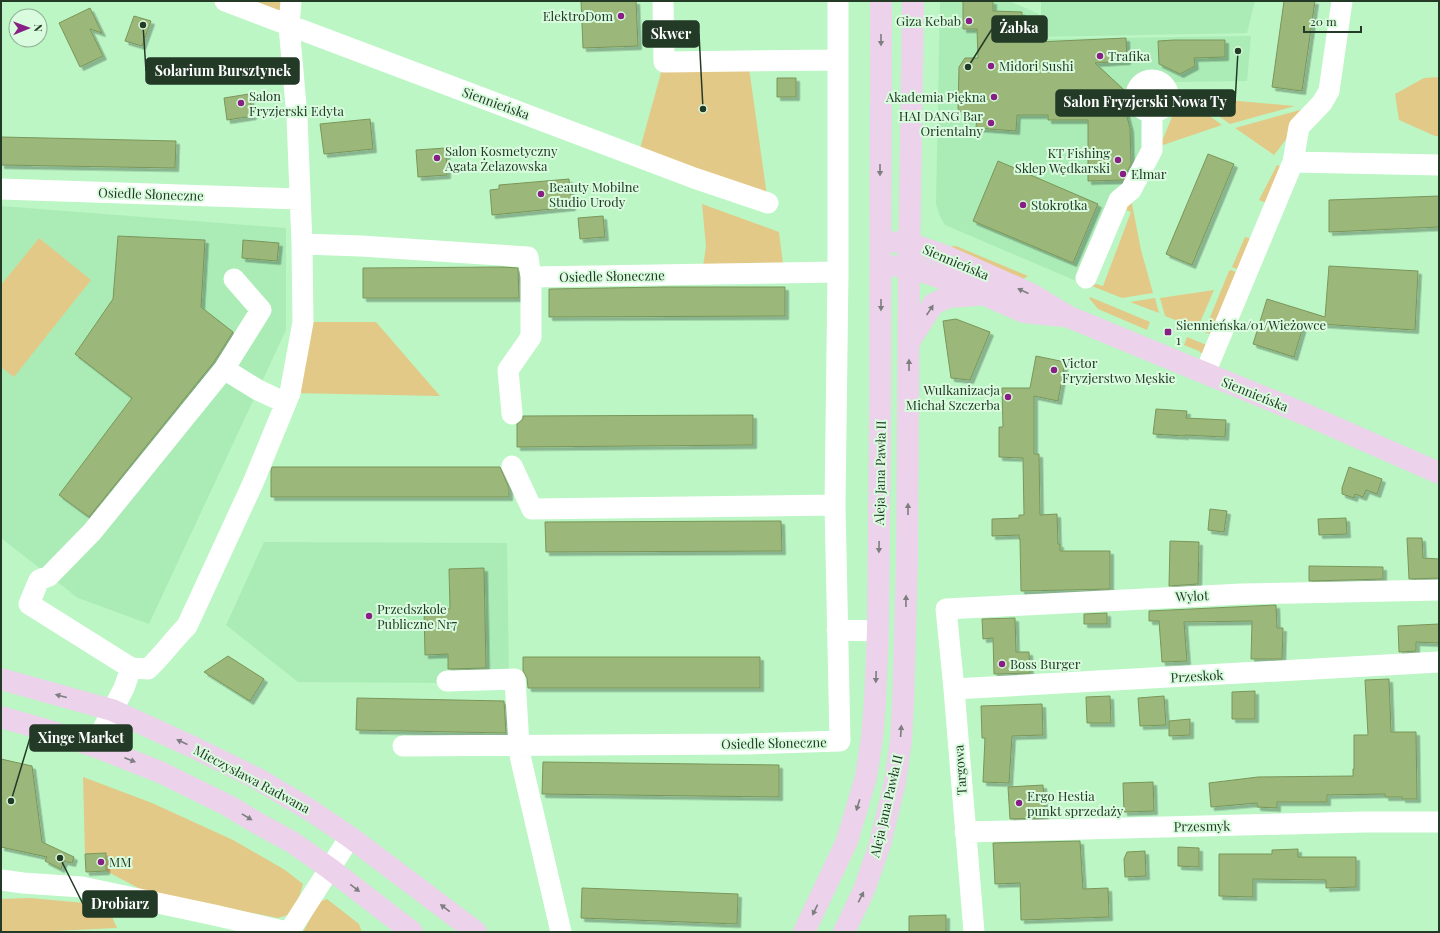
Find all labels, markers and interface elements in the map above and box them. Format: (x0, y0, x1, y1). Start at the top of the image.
place label: ElektroDom (543, 7, 613, 24)
north arrow (8, 8, 48, 48)
scale bar (1304, 8, 1361, 34)
marker: ElektroDom (616, 11, 626, 21)
place label: Giza Kebab (896, 12, 961, 29)
text: 20 m (1310, 13, 1337, 29)
marker: Giza Kebab (964, 16, 974, 26)
callout: Żabka (992, 16, 1047, 42)
text: Żabka (999, 18, 1039, 37)
callout: Skwer (643, 21, 699, 47)
text: N (31, 24, 46, 32)
text: Skwer (651, 24, 692, 43)
one-way arrow (878, 34, 884, 47)
place label: Trafika (1108, 47, 1150, 64)
marker: Trafika (1095, 51, 1105, 61)
place label: Midori Sushi (999, 57, 1074, 74)
callout: Solarium Bursztynek (146, 58, 299, 84)
text: Solarium Bursztynek (155, 61, 292, 80)
marker: Midori Sushi (986, 61, 996, 71)
street label: Siennieńska (460, 83, 533, 123)
place label: Salon Fryzjerski Edyta (249, 87, 344, 119)
place label: Akademia Piękna (885, 88, 987, 105)
callout: Salon Fryzjerski Nowa Ty (1056, 90, 1235, 116)
marker: Akademia Piękna (989, 92, 999, 102)
text: Salon Fryzjerski Nowa Ty (1063, 92, 1227, 111)
marker: Salon Fryzjerski Edyta (236, 98, 246, 108)
place label: HAI DANG Bar Orientalny (899, 107, 983, 139)
marker: HAI DANG Bar Orientalny (986, 118, 996, 128)
place label: Salon Kosmetyczny Agata Żelazowska (444, 142, 558, 174)
place label: KT Fishing Sklep Wędkarski (1015, 144, 1110, 176)
marker: Salon Kosmetyczny Agata Żelazowska (432, 153, 442, 163)
marker: KT Fishing Sklep Wędkarski (1113, 155, 1123, 165)
one-way arrow (877, 164, 883, 177)
place label: Elmar (1131, 165, 1167, 182)
marker: Elmar (1118, 169, 1128, 179)
place label: Beauty Mobilne Studio Urody (549, 178, 640, 210)
street label: Osiedle Słoneczne (98, 183, 205, 204)
marker: Beauty Mobilne Studio Urody (536, 189, 546, 199)
place label: Stokrotka (1031, 196, 1088, 213)
marker: Stokrotka (1018, 200, 1028, 210)
street label: Siennieńska (920, 240, 992, 283)
street label: Osiedle Słoneczne (559, 266, 665, 285)
one-way arrow (1017, 287, 1029, 293)
one-way arrow (878, 299, 884, 312)
one-way arrow (926, 304, 934, 315)
place label: Siennieńska/01/Wieżowce 1 (1176, 316, 1327, 348)
marker: Siennieńska/01/Wieżowce 1 (1163, 327, 1173, 337)
place label: Victor Fryzjerstwo Męskie (1061, 354, 1176, 386)
one-way arrow (905, 359, 912, 371)
marker: Victor Fryzjerstwo Męskie (1049, 365, 1059, 375)
street label: Siennieńska (1219, 372, 1291, 415)
place label: Wulkanizacja Michał Szczerba (906, 381, 1001, 413)
marker: Wulkanizacja Michał Szczerba (1003, 392, 1013, 402)
street label: Aleja Jana Pawła II (870, 420, 889, 527)
one-way arrow (904, 503, 911, 515)
one-way arrow (876, 541, 882, 554)
street label: Wylot (1174, 586, 1209, 605)
one-way arrow (903, 594, 909, 607)
place label: Przedszkole Publiczne Nr7 (377, 600, 458, 632)
marker: Przedszkole Publiczne Nr7 (364, 611, 374, 621)
place label: Boss Burger (1010, 655, 1081, 672)
marker: Boss Burger (997, 659, 1007, 669)
street label: Przeskok (1170, 666, 1225, 685)
one-way arrow (873, 671, 879, 684)
one-way arrow (55, 693, 67, 699)
callout: Xinge Market (30, 725, 132, 751)
one-way arrow (898, 725, 905, 737)
text: Xinge Market (38, 728, 124, 747)
street label: Osiedle Słoneczne (721, 733, 827, 752)
one-way arrow (177, 739, 188, 745)
street label: Mieczysława Radwana (191, 741, 314, 817)
street label: Targowa (949, 744, 970, 796)
street label: Aleja Jana Pawła II (865, 753, 906, 860)
one-way arrow (124, 758, 136, 764)
place label: Ergo Hestia punkt sprzedaży (1027, 787, 1124, 819)
marker: Ergo Hestia punkt sprzedaży (1014, 798, 1024, 808)
one-way arrow (855, 799, 861, 811)
one-way arrow (242, 813, 252, 821)
street label: Przesmyk (1173, 816, 1231, 834)
place label: MM (109, 853, 132, 870)
marker: MM (96, 857, 106, 867)
one-way arrow (350, 884, 361, 892)
callout: Drobiarz (83, 891, 157, 917)
one-way arrow (858, 891, 864, 903)
text: Drobiarz (91, 894, 149, 913)
one-way arrow (440, 904, 451, 912)
one-way arrow (812, 904, 818, 916)

